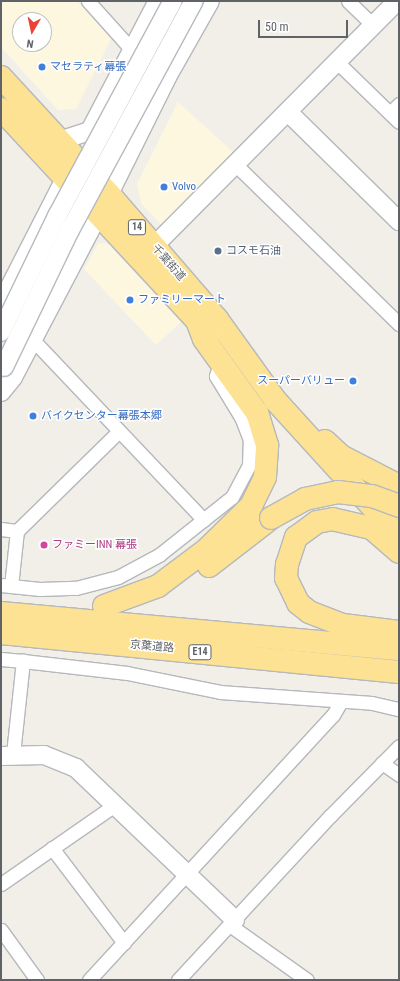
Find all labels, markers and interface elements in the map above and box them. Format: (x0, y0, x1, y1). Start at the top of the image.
north arrow (12, 12, 52, 52)
scale bar (260, 12, 350, 38)
text: 50 m (265, 20, 289, 34)
text: N (26, 36, 35, 50)
place label: マセラティ幕張 (50, 60, 127, 74)
marker: マセラティ幕張 (37, 62, 47, 72)
place label: Volvo (172, 180, 196, 194)
marker: Volvo (159, 182, 169, 192)
road number: 14 (127, 219, 147, 235)
street label: 千葉街道 (149, 242, 187, 284)
place label: コスモ石油 (226, 244, 281, 258)
marker: コスモ石油 (213, 246, 223, 256)
place label: ファミリーマート (138, 293, 226, 307)
marker: ファミリーマート (125, 295, 135, 305)
place label: スーパーバリュー (257, 374, 345, 388)
marker: スーパーバリュー (348, 376, 358, 386)
place label: バイクセンター幕張本郷 (41, 409, 162, 423)
marker: バイクセンター幕張本郷 (28, 411, 38, 421)
place label: ファミーINN 幕張 (52, 538, 137, 552)
marker: ファミーINN 幕張 (39, 540, 49, 550)
street label: 京葉道路 (130, 639, 174, 655)
road number: E14 (188, 644, 212, 660)

